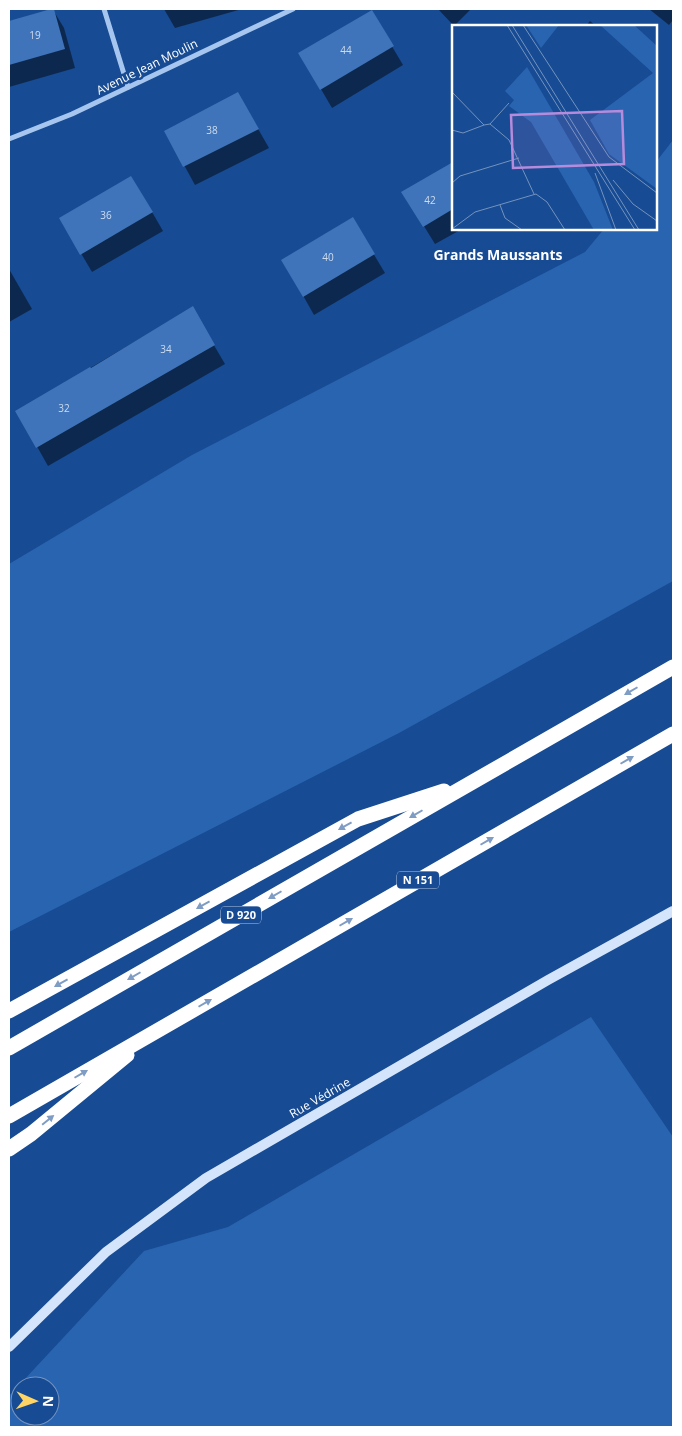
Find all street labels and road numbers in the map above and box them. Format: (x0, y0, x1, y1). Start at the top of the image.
street label: Avenue Jean Moulin (93, 35, 200, 98)
road number: N 151 (397, 872, 439, 888)
road number: D 920 (221, 906, 261, 924)
street label: Rue Védrine (286, 1073, 354, 1122)

